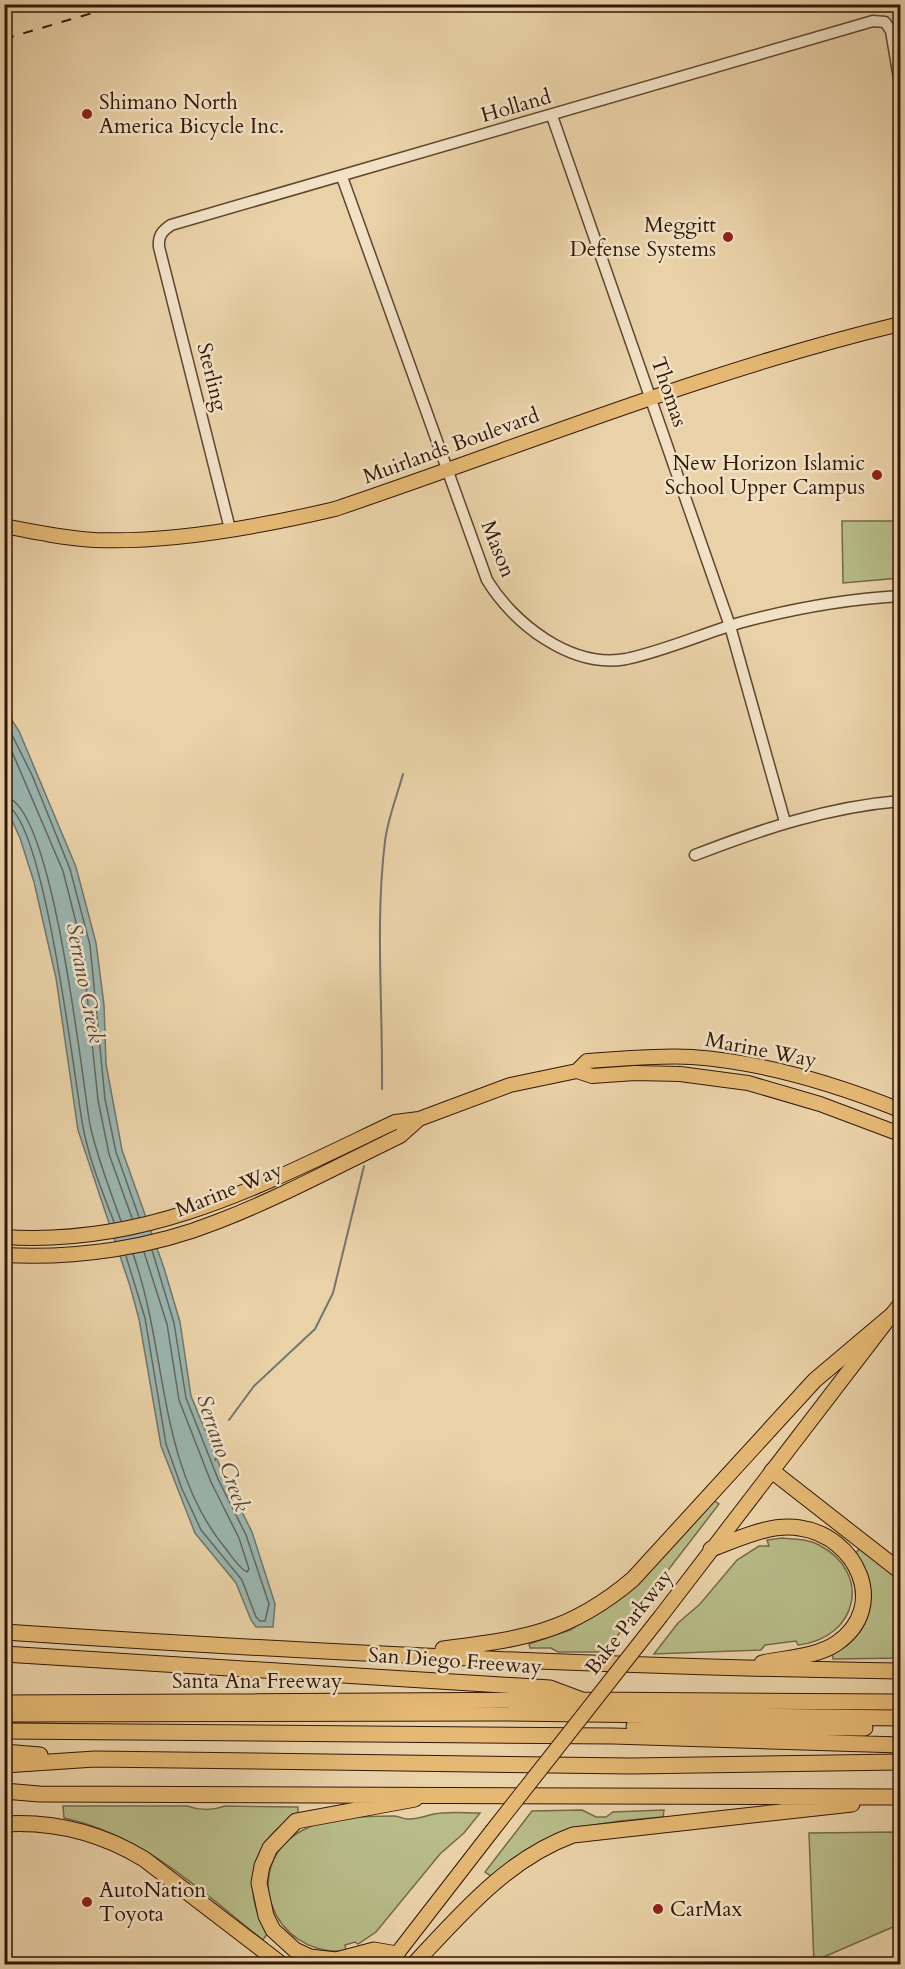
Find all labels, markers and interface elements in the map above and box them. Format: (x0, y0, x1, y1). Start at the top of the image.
street label: Holland (478, 82, 554, 130)
place label: Shimano North America Bicycle Inc. (99, 88, 284, 141)
marker: Shimano North America Bicycle Inc. (80, 107, 94, 121)
place label: Meggitt Defense Systems (570, 211, 716, 264)
marker: Meggitt Defense Systems (721, 230, 735, 244)
street label: Sterling (190, 340, 235, 414)
street label: Thomas (644, 353, 694, 431)
street label: Muirlands Boulevard (359, 401, 543, 491)
place label: New Horizon Islamic School Upper Campus (665, 449, 865, 502)
marker: New Horizon Islamic School Upper Campus (870, 468, 884, 482)
street label: Mason (473, 516, 523, 582)
water label: Serrano Creek (59, 920, 111, 1046)
street label: Marine Way (703, 1025, 819, 1075)
street label: Marine Way (171, 1155, 287, 1225)
water label: Serrano Creek (189, 1390, 257, 1516)
street label: Bake Parkway (578, 1563, 680, 1681)
street label: San Diego Freeway (367, 1640, 543, 1682)
street label: Santa Ana Freeway (172, 1667, 342, 1696)
place label: AutoNation Toyota (99, 1876, 206, 1929)
marker: AutoNation Toyota (80, 1895, 94, 1909)
place label: CarMax (670, 1895, 743, 1924)
marker: CarMax (651, 1902, 665, 1916)

